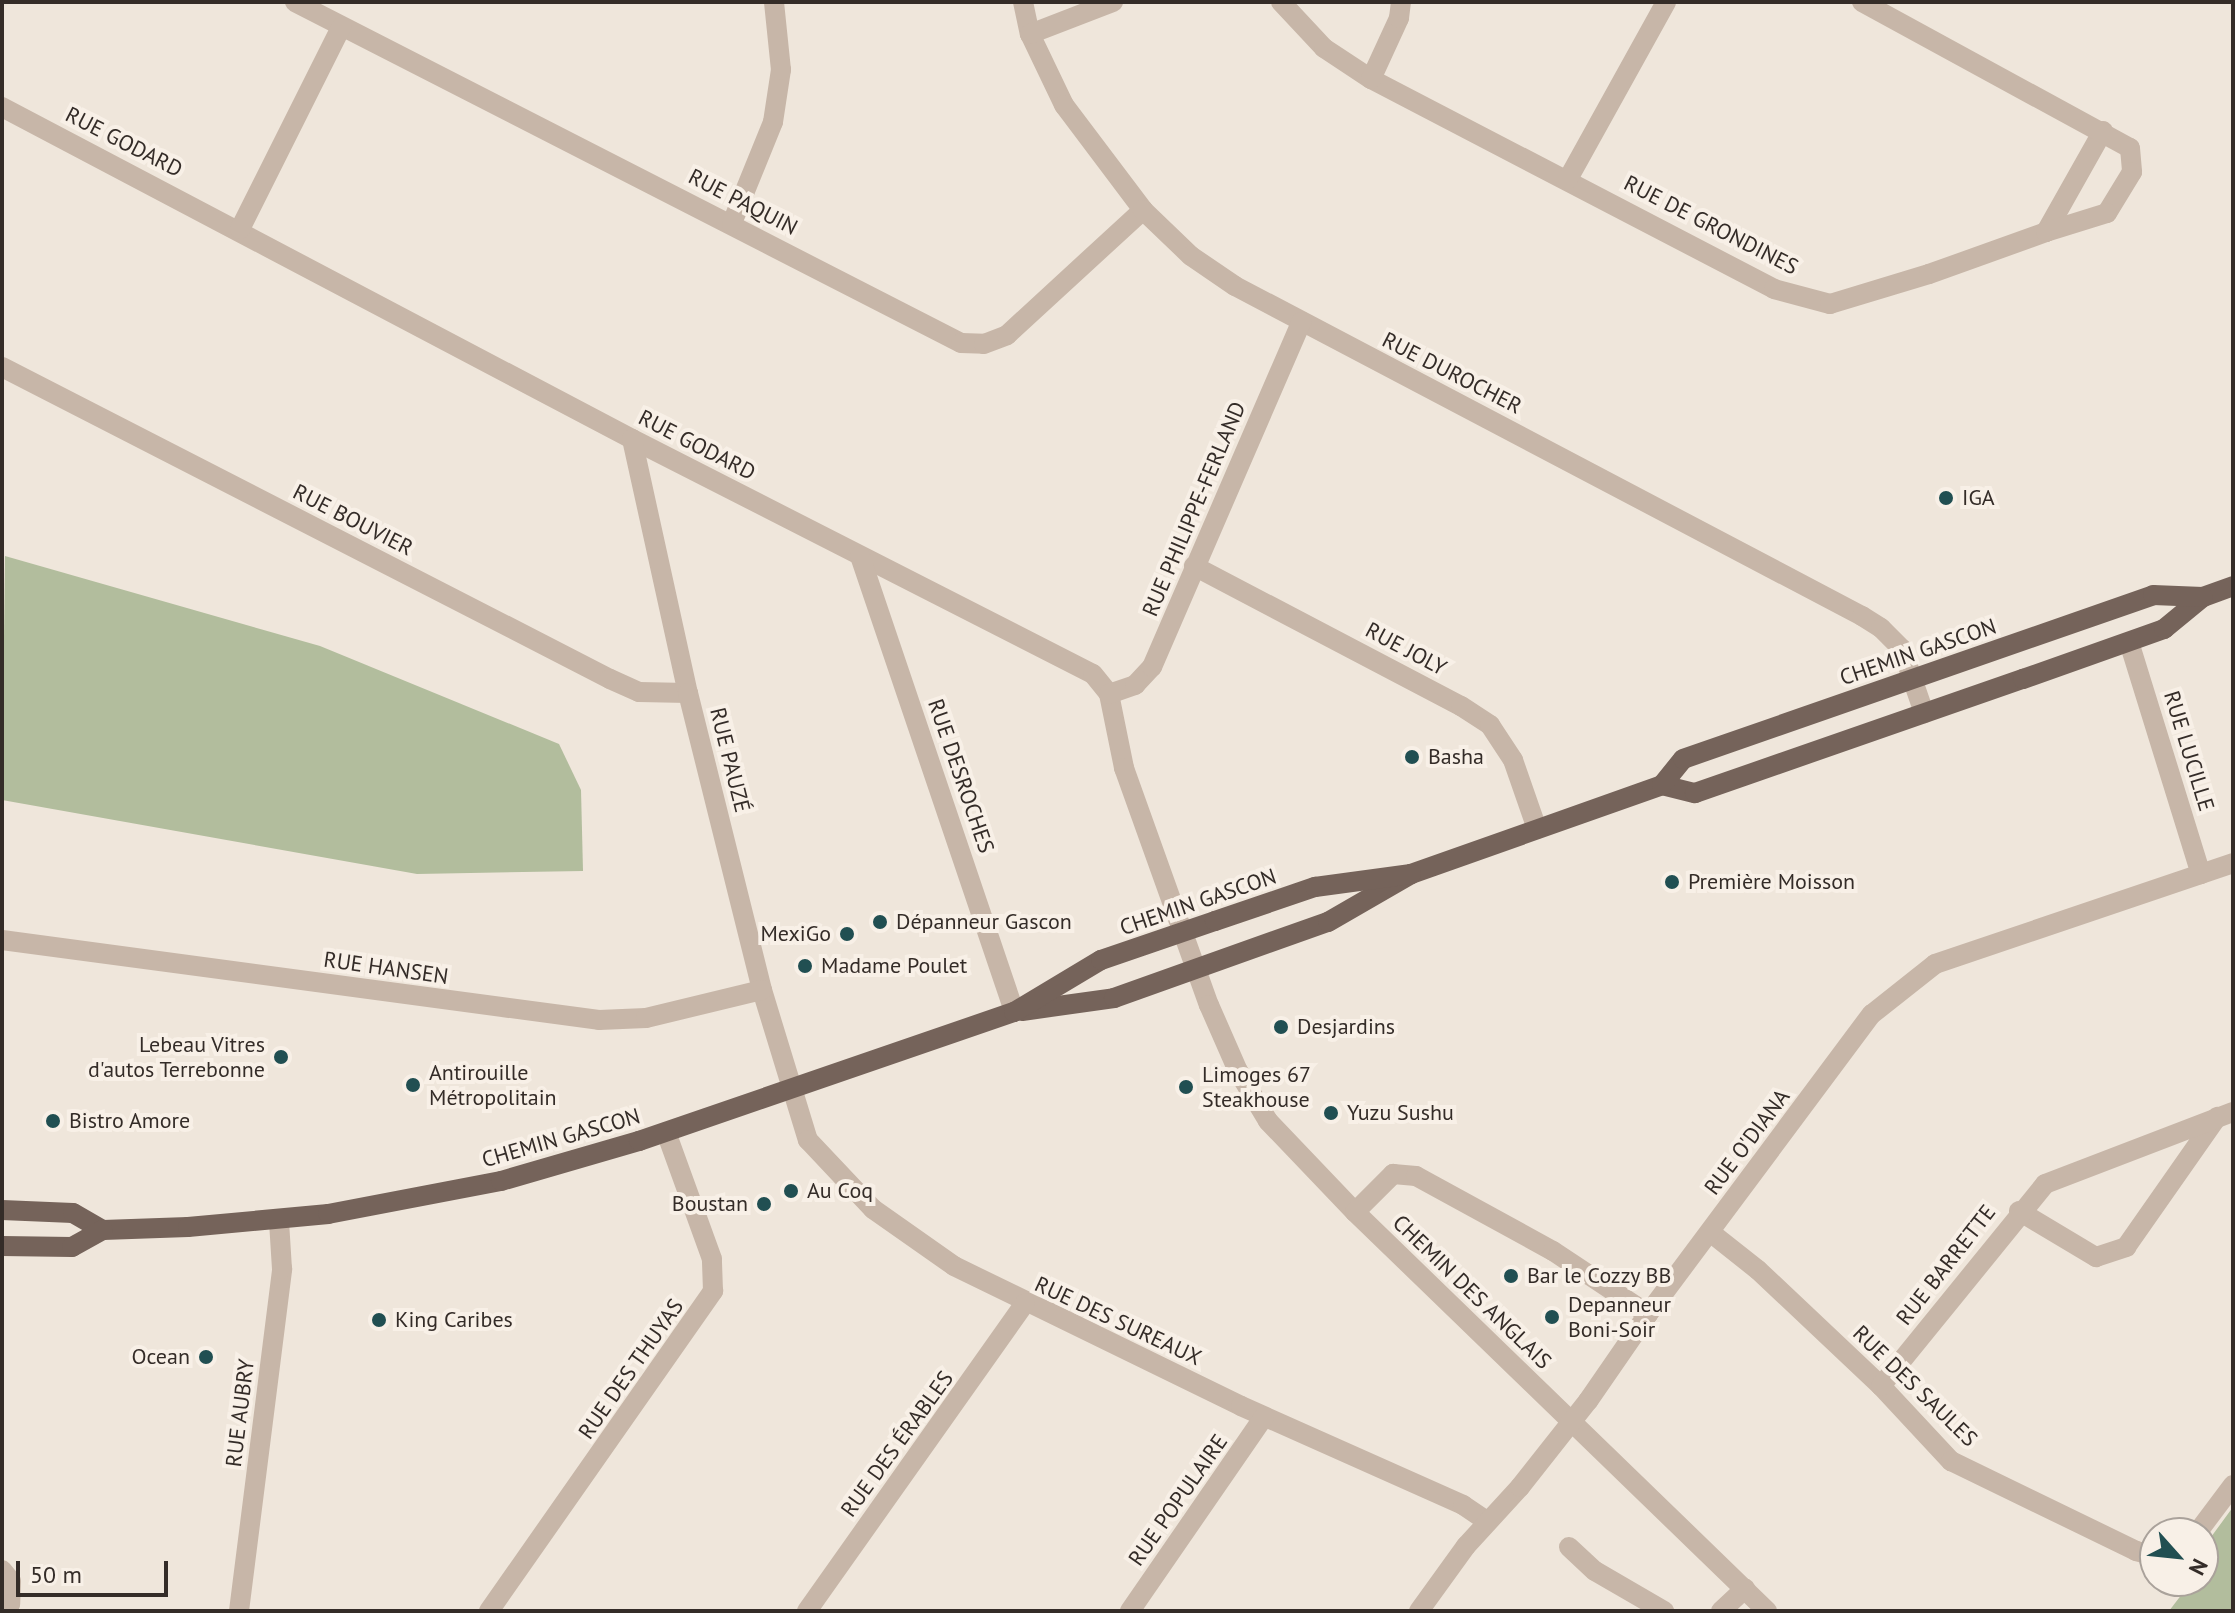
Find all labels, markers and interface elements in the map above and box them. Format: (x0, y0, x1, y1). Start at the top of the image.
street label: RUE GODARD (61, 101, 187, 183)
street label: RUE PAQUIN (684, 163, 802, 241)
street label: RUE DE GRONDINES (1620, 170, 1802, 280)
street label: RUE DUROCHER (1378, 326, 1526, 420)
street label: RUE PHILIPPE-FERLAND (1137, 398, 1251, 620)
street label: RUE GODARD (634, 404, 760, 486)
street label: RUE BOUVIER (289, 478, 417, 562)
place label: IGA (1962, 485, 1995, 511)
marker: IGA (1937, 489, 1955, 507)
street label: CHEMIN GASCON (1836, 613, 2000, 691)
street label: RUE JOLY (1361, 617, 1451, 681)
street label: RUE LUCILLE (2158, 688, 2220, 814)
street label: RUE DESROCHES (922, 696, 1000, 856)
street label: RUE PAUZÉ (704, 705, 756, 815)
place label: Basha (1428, 744, 1484, 770)
marker: Basha (1403, 748, 1421, 766)
street label: CHEMIN GASCON (1116, 863, 1280, 941)
place label: Première Moisson (1688, 869, 1855, 895)
marker: Première Moisson (1663, 873, 1681, 891)
place label: Dépanneur Gascon (896, 909, 1072, 935)
marker: Dépanneur Gascon (871, 913, 889, 931)
place label: MexiGo (760, 921, 831, 947)
marker: MexiGo (838, 925, 856, 943)
street label: RUE HANSEN (322, 946, 450, 990)
place label: Madame Poulet (821, 953, 967, 979)
marker: Madame Poulet (796, 957, 814, 975)
place label: Desjardins (1297, 1014, 1395, 1040)
marker: Desjardins (1272, 1018, 1290, 1036)
place label: Lebeau Vitres d'autos Terrebonne (87, 1031, 265, 1082)
marker: Lebeau Vitres d'autos Terrebonne (272, 1048, 290, 1066)
place label: Antirouille Métropolitain (429, 1059, 557, 1110)
place label: Limoges 67 Steakhouse (1202, 1061, 1311, 1112)
marker: Antirouille Métropolitain (404, 1076, 422, 1094)
marker: Limoges 67 Steakhouse (1177, 1078, 1195, 1096)
street label: RUE O'DIANA (1699, 1084, 1795, 1200)
place label: Yuzu Sushu (1347, 1100, 1454, 1126)
street label: CHEMIN GASCON (479, 1103, 643, 1173)
marker: Yuzu Sushu (1322, 1104, 1340, 1122)
place label: Bistro Amore (69, 1108, 191, 1134)
marker: Bistro Amore (44, 1112, 62, 1130)
place label: Au Coq (807, 1178, 873, 1204)
marker: Au Coq (782, 1182, 800, 1200)
place label: Boustan (672, 1191, 748, 1217)
marker: Boustan (755, 1195, 773, 1213)
street label: RUE BARRETTE (1891, 1200, 2001, 1330)
street label: CHEMIN DES ANGLAIS (1387, 1209, 1557, 1375)
place label: Bar le Cozzy BB (1527, 1263, 1672, 1289)
marker: Bar le Cozzy BB (1502, 1267, 1520, 1285)
street label: RUE DES SUREAUX (1031, 1271, 1205, 1371)
place label: Depanneur Boni-Soir (1568, 1291, 1671, 1342)
street label: RUE DES THUYAS (573, 1294, 689, 1444)
place label: King Caribes (395, 1307, 513, 1333)
marker: Depanneur Boni-Soir (1543, 1308, 1561, 1326)
marker: King Caribes (370, 1311, 388, 1329)
street label: RUE DES SAULES (1847, 1320, 1983, 1452)
place label: Ocean (131, 1344, 190, 1370)
marker: Ocean (197, 1348, 215, 1366)
street label: RUE AUBRY (220, 1357, 260, 1469)
street label: RUE DES ÉRABLES (835, 1366, 959, 1522)
street label: RUE POPULAIRE (1123, 1429, 1233, 1571)
north arrow (2139, 1517, 2219, 1597)
scale bar (20, 1545, 172, 1595)
text: N (2183, 1554, 2214, 1580)
text: 50 m (30, 1559, 82, 1590)

